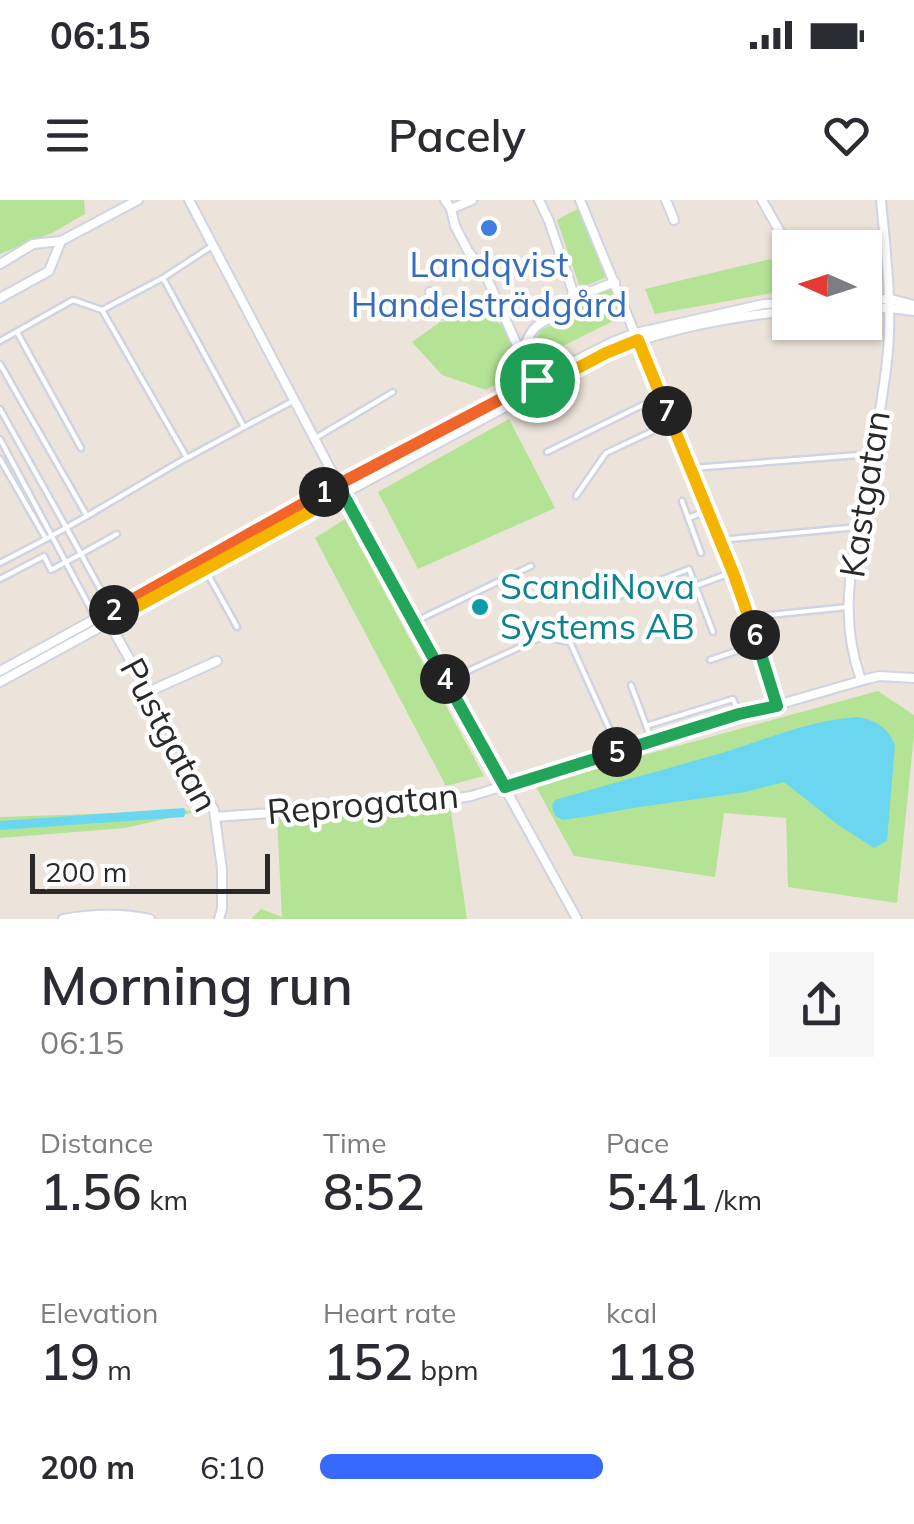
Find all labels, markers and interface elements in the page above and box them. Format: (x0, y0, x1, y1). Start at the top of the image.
text: 06:15 (50, 11, 151, 59)
text: Pacely (388, 107, 526, 163)
icon: menu (40, 108, 95, 163)
icon: heart (819, 108, 874, 163)
marker: Landqvist Handelsträdgård (478, 217, 500, 239)
north arrow (772, 230, 882, 340)
map controls (772, 230, 882, 340)
place label: Landqvist Handelsträdgård (351, 242, 627, 326)
pin (495, 338, 580, 423)
icon: arrive (510, 353, 565, 408)
pin: 7 (642, 386, 692, 436)
text: 7 (659, 393, 675, 428)
street label: Kastgatan (829, 407, 899, 580)
pin: 1 (299, 467, 349, 517)
text: 1 (316, 474, 332, 509)
place label: ScandiNova Systems AB (500, 564, 695, 648)
pin: 2 (89, 585, 139, 635)
text: 2 (106, 592, 122, 627)
marker: ScandiNova Systems AB (469, 596, 491, 618)
pin: 6 (730, 610, 780, 660)
text: 6 (747, 617, 763, 652)
street label: Pustgatan (111, 650, 229, 819)
pin: 4 (420, 654, 470, 704)
text: 4 (437, 661, 453, 696)
pin: 5 (592, 727, 642, 777)
text: 5 (609, 734, 625, 769)
street label: Reprogatan (265, 773, 461, 833)
scale bar (30, 849, 270, 894)
text: 200 m (45, 854, 127, 889)
text: Morning run (40, 950, 353, 1019)
button: share (769, 952, 874, 1057)
text: 06:15 (40, 1022, 124, 1062)
text: Distance (40, 1125, 153, 1160)
text: Time (323, 1125, 386, 1160)
text: Pace (606, 1125, 669, 1160)
text: 1.56 (40, 1160, 142, 1223)
text: 8:52 (323, 1160, 425, 1223)
text: 5:41 (606, 1160, 708, 1223)
text: km (142, 1182, 188, 1217)
text: /km (708, 1182, 762, 1217)
text: Elevation (40, 1295, 158, 1330)
text: Heart rate (323, 1295, 456, 1330)
text: kcal (606, 1295, 657, 1330)
text: 19 (40, 1330, 100, 1393)
text: 152 (323, 1330, 413, 1393)
text: 118 (606, 1330, 696, 1393)
text: m (100, 1352, 132, 1387)
text: bpm (413, 1352, 479, 1387)
text: 200 m (40, 1447, 135, 1487)
text: 6:10 (200, 1447, 265, 1487)

